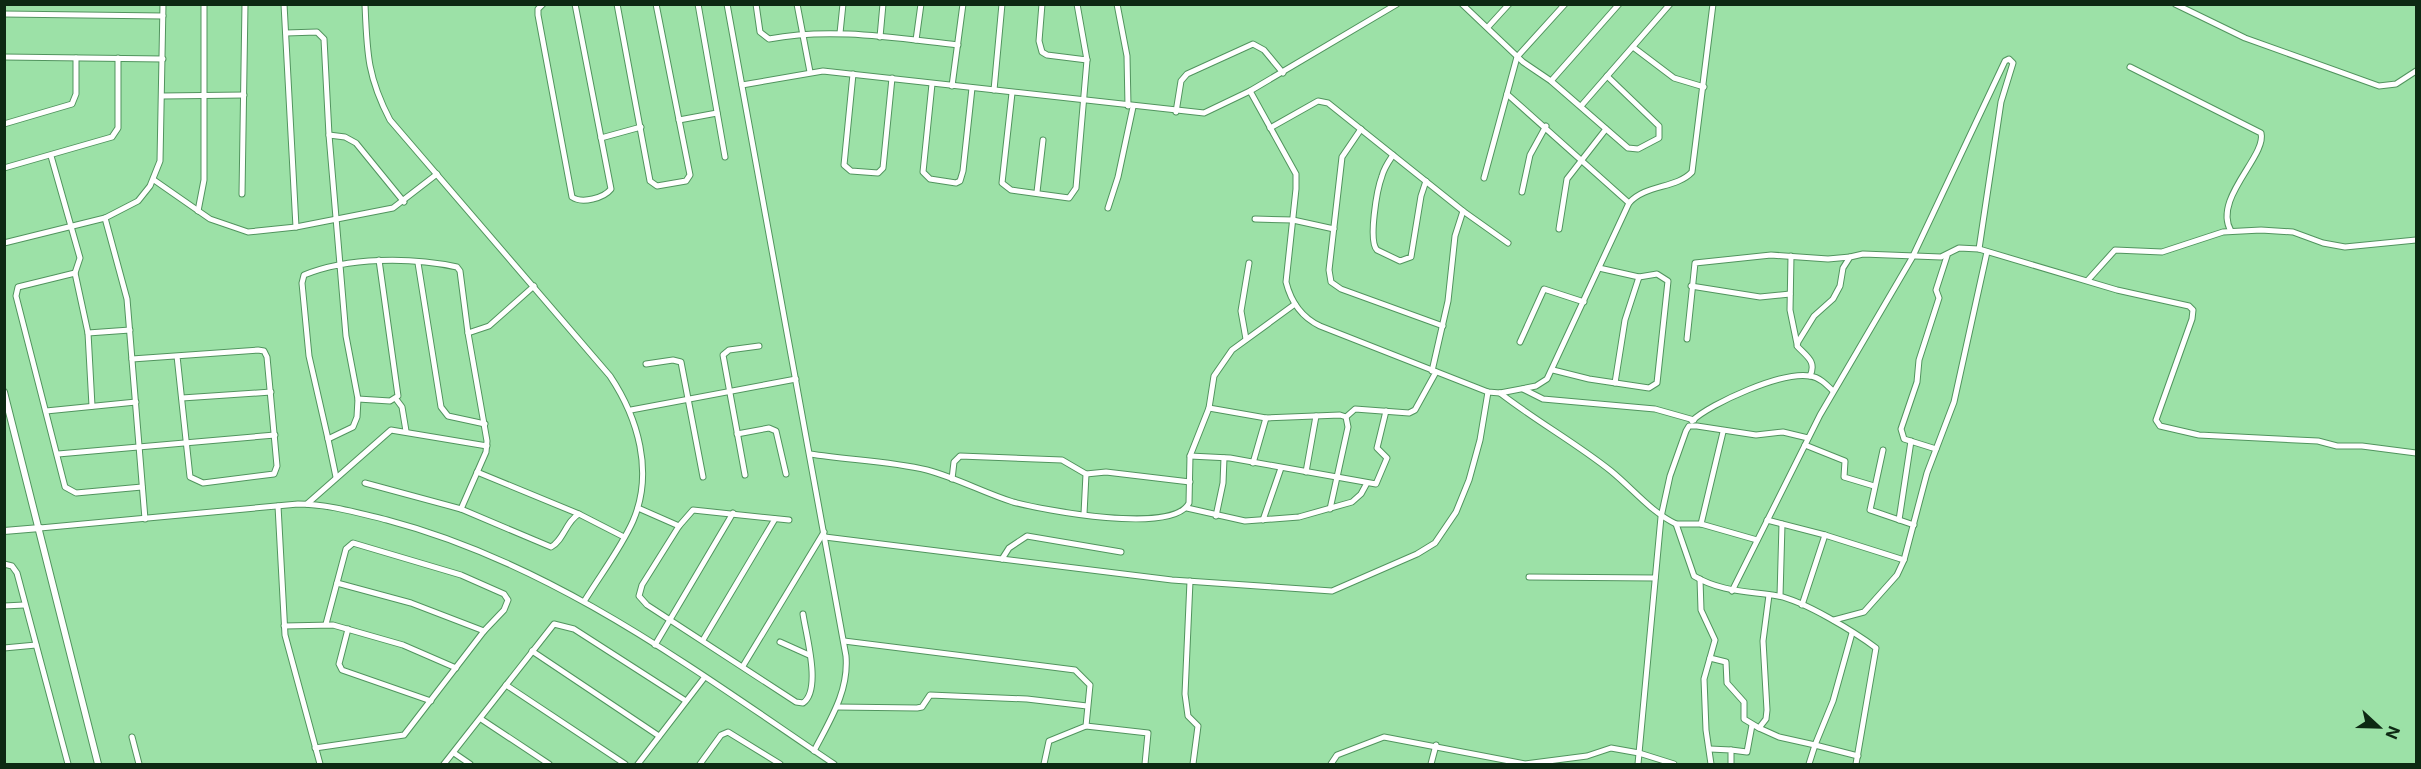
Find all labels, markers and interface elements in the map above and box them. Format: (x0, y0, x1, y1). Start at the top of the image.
north arrow (2349, 697, 2409, 757)
text: N (2381, 723, 2404, 742)

